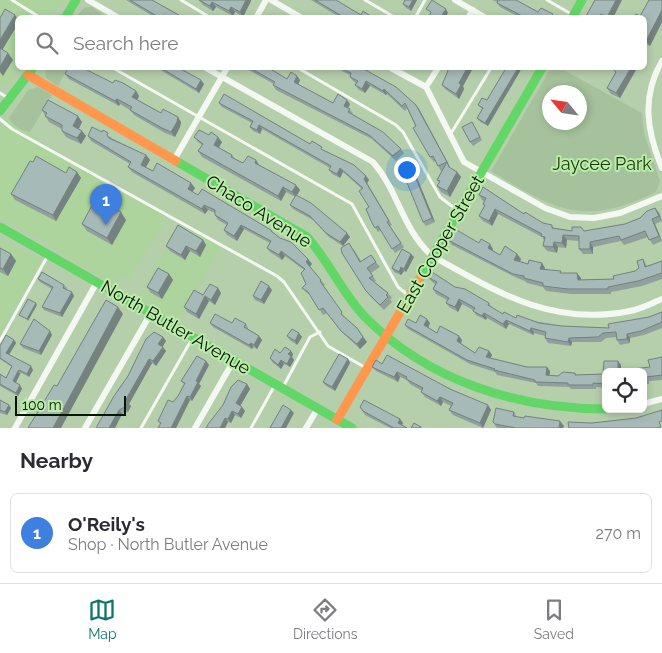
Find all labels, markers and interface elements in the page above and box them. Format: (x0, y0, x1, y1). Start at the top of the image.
search box (15, 15, 647, 70)
icon: search (33, 29, 61, 57)
text: Search here (73, 32, 179, 54)
north arrow (542, 85, 587, 130)
park label: Jaycee Park (552, 153, 652, 174)
your location (394, 157, 420, 183)
street label: Chaco Avenue (202, 170, 316, 252)
street label: East Cooper Street (392, 171, 488, 317)
pin: 1 (90, 184, 122, 225)
street label: North Butler Avenue (98, 276, 255, 379)
map controls (602, 368, 647, 413)
button: locate (602, 368, 647, 413)
scale bar (15, 393, 126, 416)
text: 100 m (22, 397, 62, 413)
text: Nearby (20, 448, 93, 473)
text: O'Reily's (68, 513, 145, 535)
text: 1 (33, 524, 41, 543)
text: 270 m (596, 524, 641, 543)
text: Shop · North Butler Avenue (68, 535, 268, 554)
tab: Map (88, 596, 117, 642)
tab: Directions (293, 596, 358, 642)
tab: Saved (534, 596, 574, 642)

